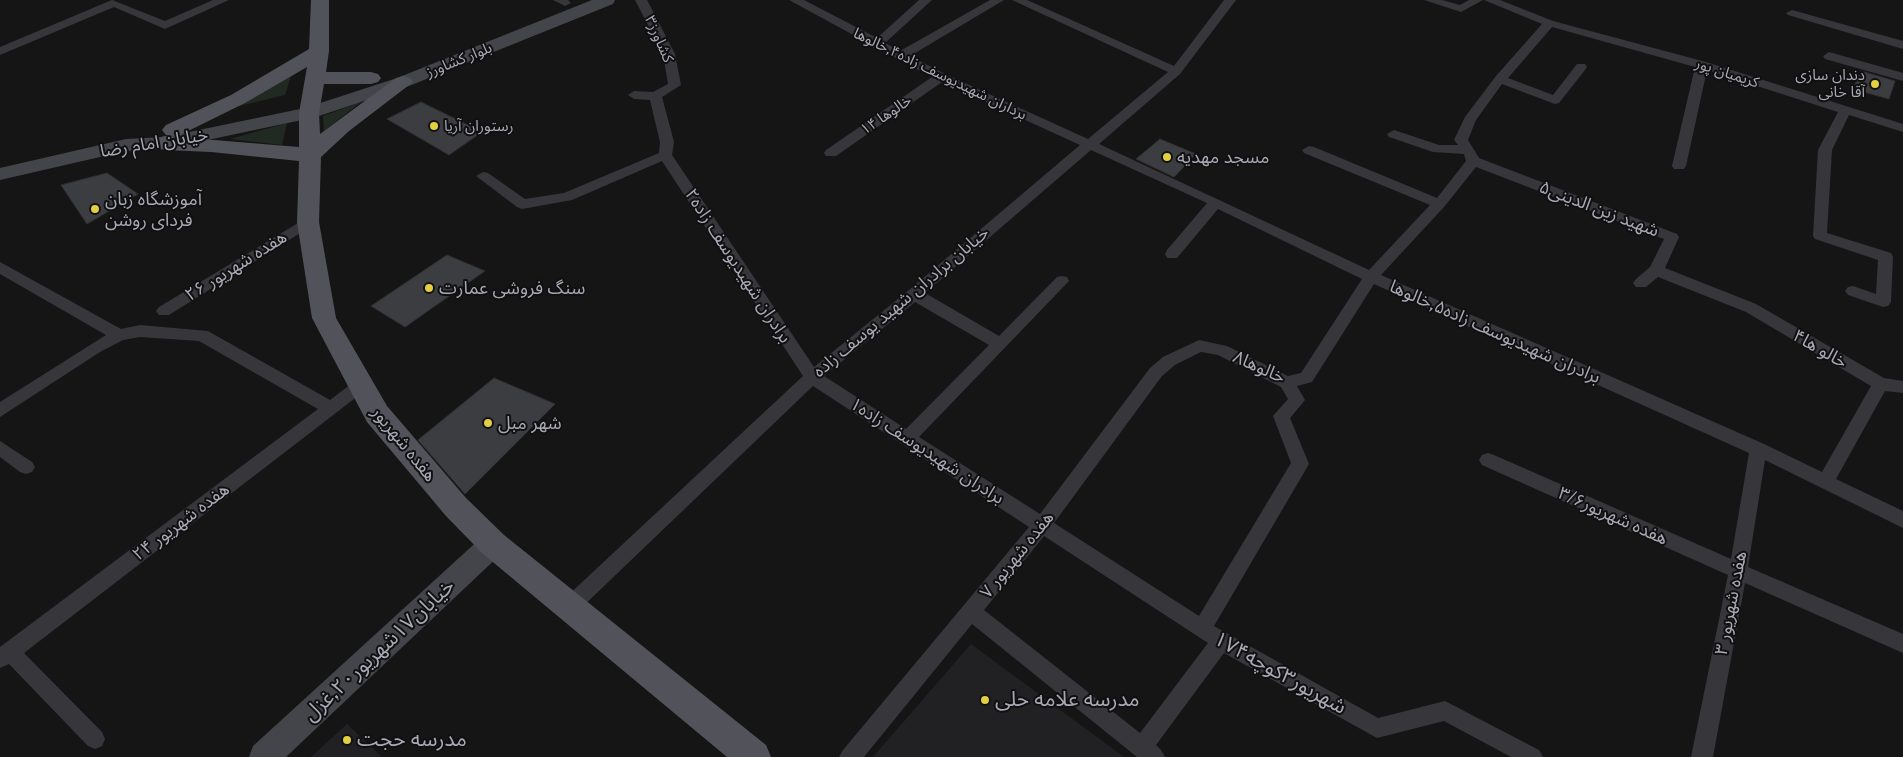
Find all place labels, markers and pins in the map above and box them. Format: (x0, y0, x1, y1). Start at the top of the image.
place label: دندان سازی آقا خانی (1795, 66, 1865, 101)
marker: دندان سازی آقا خانی (1869, 78, 1881, 90)
place label: رستوران آریا (444, 117, 514, 135)
marker: رستوران آریا (428, 120, 440, 132)
place label: مسجد مهدیه (1177, 146, 1269, 168)
marker: مسجد مهدیه (1161, 151, 1173, 163)
place label: آموزشگاه زبان فردای روشن (105, 188, 202, 230)
marker: آموزشگاه زبان فردای روشن (89, 203, 101, 215)
place label: سنگ فروشی عمارت (439, 277, 585, 299)
marker: سنگ فروشی عمارت (423, 282, 435, 294)
place label: شهر مبل (498, 412, 562, 434)
marker: شهر مبل (482, 417, 494, 429)
place label: مدرسه علامه حلی (995, 687, 1140, 713)
marker: مدرسه علامه حلی (979, 694, 991, 706)
place label: مدرسه حجت (357, 727, 467, 753)
marker: مدرسه حجت (341, 734, 353, 746)

